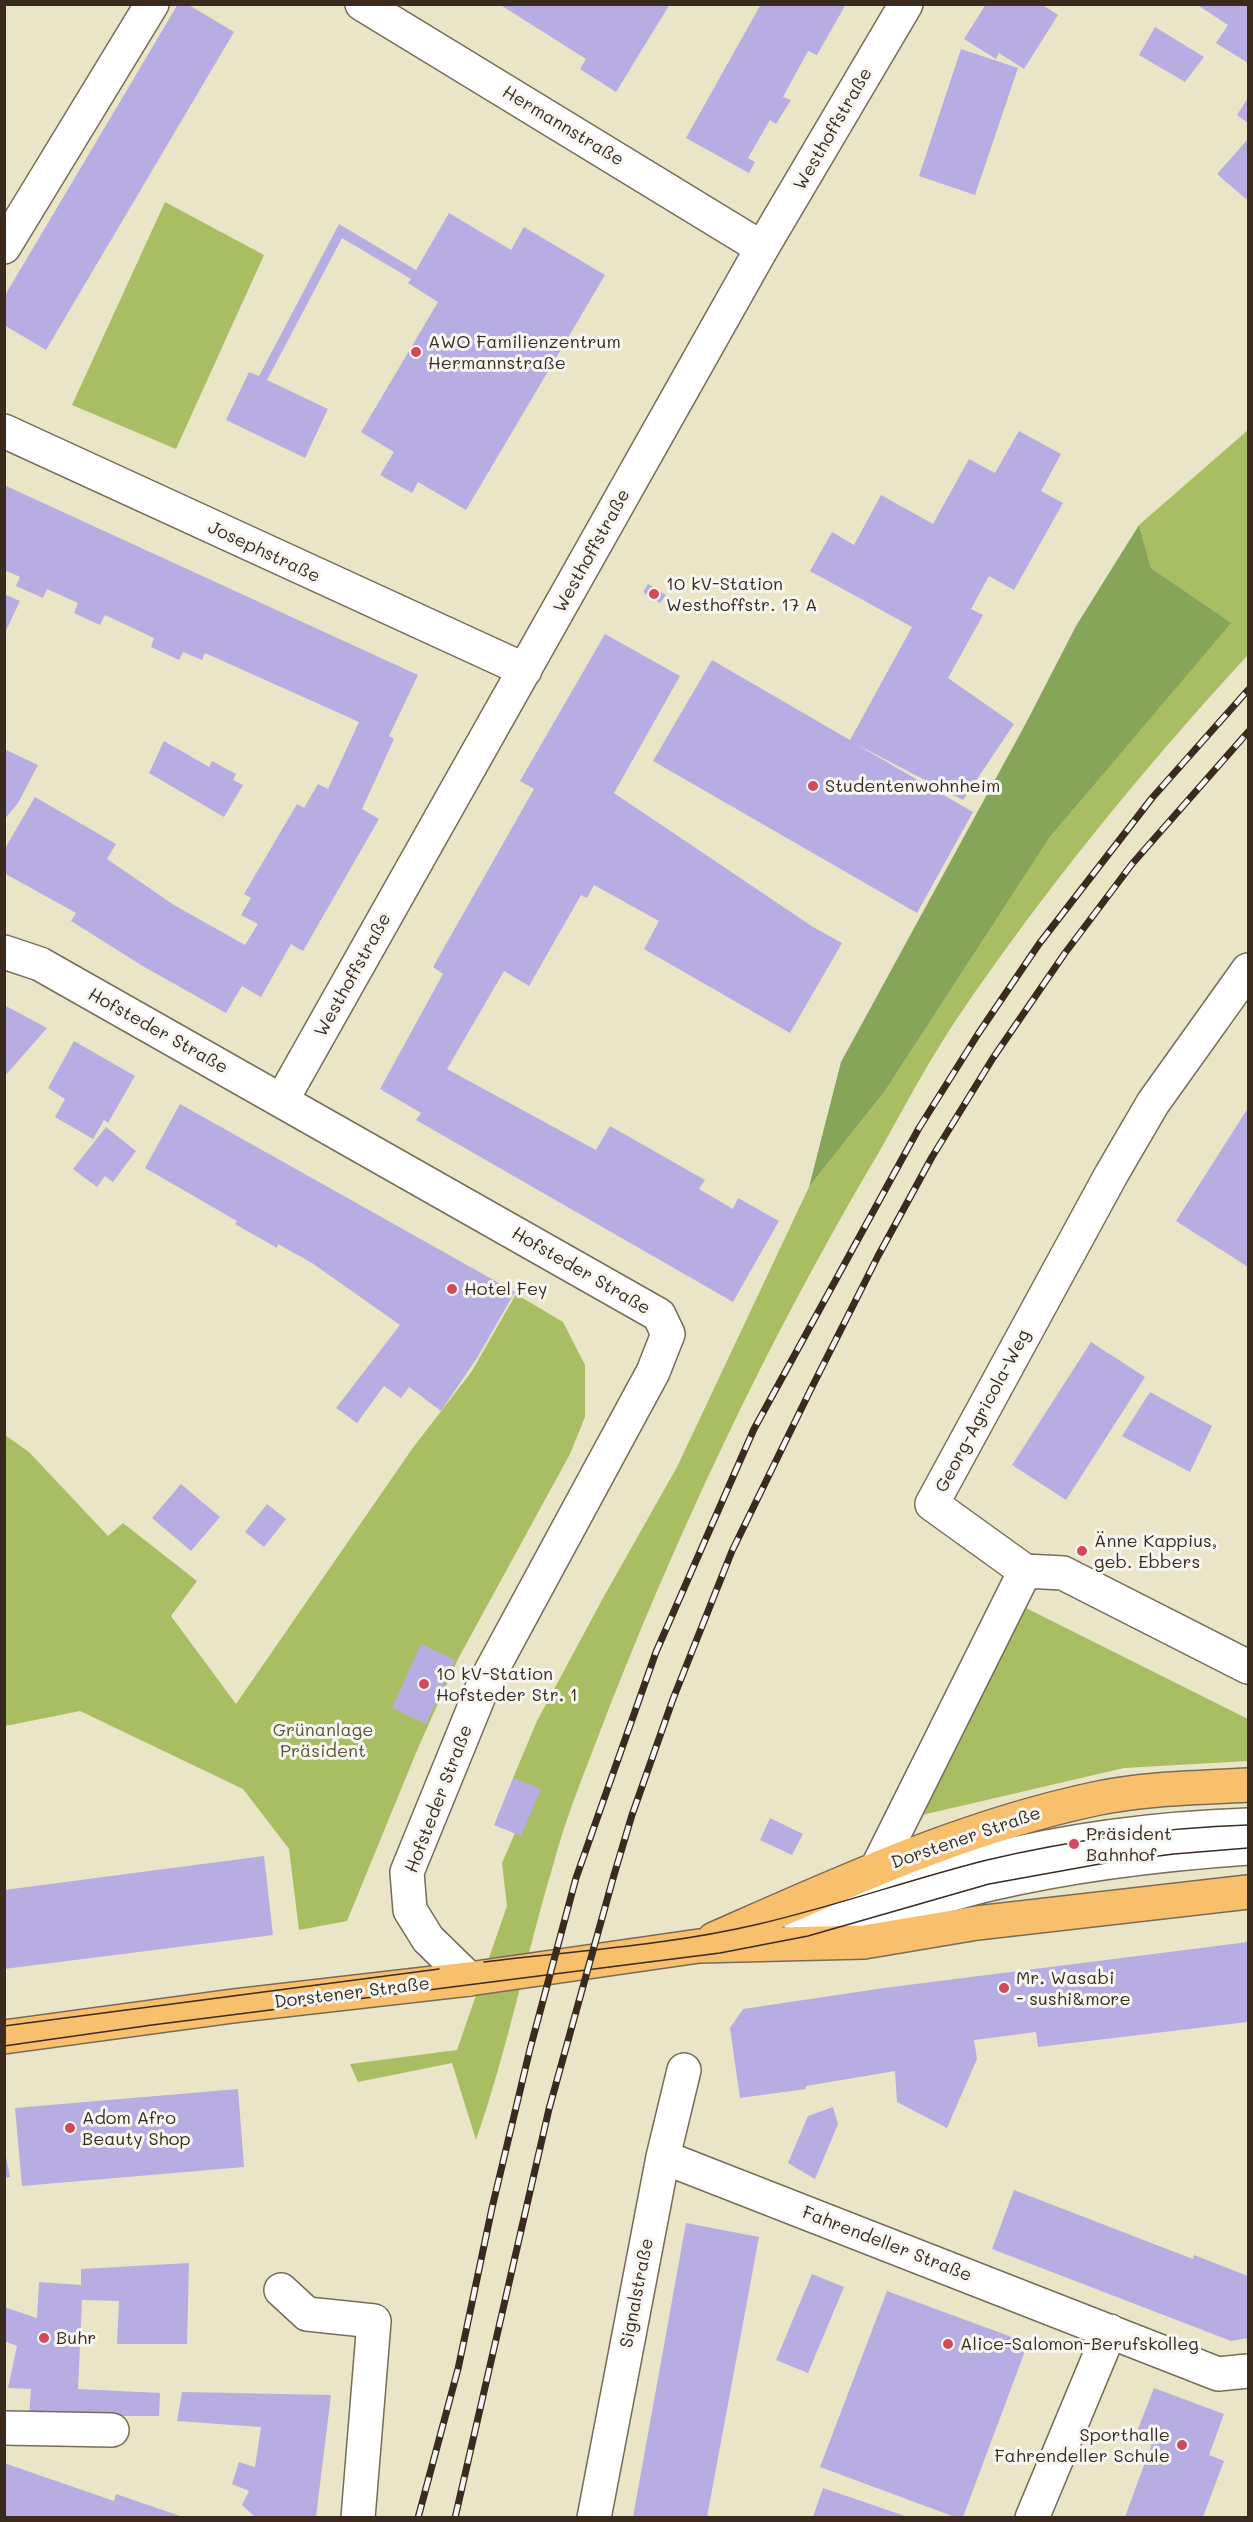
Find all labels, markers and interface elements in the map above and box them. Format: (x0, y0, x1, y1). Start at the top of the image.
street label: Westhoffstraße (789, 64, 877, 194)
street label: Hermannstraße (498, 81, 628, 171)
place label: AWO Familienzentrum Hermannstraße (428, 331, 621, 374)
marker: AWO Familienzentrum Hermannstraße (409, 345, 423, 359)
street label: Westhoffstraße (549, 485, 635, 617)
street label: Josephstraße (205, 517, 323, 587)
place label: 10 kV-Station Westhoffstr. 17 A (666, 573, 818, 616)
marker: 10 kV-Station Westhoffstr. 17 A (647, 587, 661, 601)
place label: Studentenwohnheim (825, 775, 1000, 797)
marker: Studentenwohnheim (806, 779, 820, 793)
street label: Westhoffstraße (310, 909, 396, 1041)
street label: Hofsteder Straße (84, 984, 232, 1078)
street label: Hofsteder Straße (508, 1223, 654, 1319)
place label: Hotel Fey (464, 1278, 547, 1300)
marker: Hotel Fey (445, 1282, 459, 1296)
street label: Georg-Agricola-Weg (931, 1326, 1035, 1496)
place label: Änne Kappius, geb. Ebbers (1094, 1530, 1217, 1572)
marker: Änne Kappius, geb. Ebbers (1075, 1544, 1089, 1558)
place label: 10 kV-Station Hofsteder Str. 1 (436, 1663, 578, 1706)
marker: 10 kV-Station Hofsteder Str. 1 (417, 1677, 431, 1691)
park label: Grünanlage Präsident (273, 1719, 373, 1762)
street label: Hofsteder Straße (401, 1722, 477, 1876)
street label: Dorstener Straße (888, 1802, 1044, 1874)
place label: Präsident Bahnhof (1086, 1823, 1172, 1866)
marker: Präsident Bahnhof (1067, 1837, 1081, 1851)
place label: Mr. Wasabi - sushi&more (1016, 1967, 1131, 2010)
street label: Dorstener Straße (273, 1973, 431, 2013)
marker: Mr. Wasabi - sushi&more (997, 1981, 1011, 1995)
place label: Adom Afro Beauty Shop (82, 2107, 191, 2150)
marker: Adom Afro Beauty Shop (63, 2121, 77, 2135)
street label: Fahrendeller Straße (799, 2202, 975, 2286)
street label: Signalstraße (616, 2236, 658, 2350)
place label: Buhr (56, 2327, 96, 2349)
marker: Buhr (37, 2331, 51, 2345)
place label: Alice-Salomon-Berufskolleg (960, 2333, 1199, 2355)
marker: Alice-Salomon-Berufskolleg (941, 2337, 955, 2351)
place label: Sporthalle Fahrendeller Schule (995, 2424, 1170, 2466)
marker: Sporthalle Fahrendeller Schule (1175, 2438, 1189, 2452)

